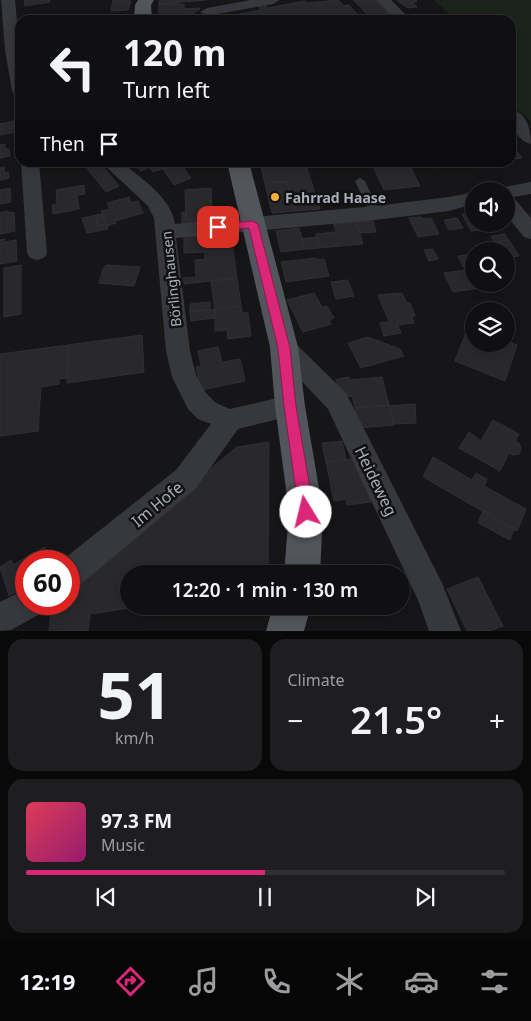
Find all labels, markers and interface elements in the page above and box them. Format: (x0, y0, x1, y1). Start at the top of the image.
text: 120 m (123, 29, 226, 76)
icon: left (40, 35, 105, 100)
text: Turn left (123, 74, 210, 104)
icon: arrive (95, 130, 123, 158)
text: Then (40, 131, 85, 157)
map controls (465, 182, 515, 352)
button: sound (465, 182, 515, 232)
place label: Fahrrad Haase (285, 188, 386, 207)
marker: Fahrrad Haase (269, 191, 281, 203)
pin (197, 206, 239, 248)
icon: arrive (204, 213, 232, 241)
street label: Börlinghausen (157, 230, 185, 328)
button: search (465, 242, 515, 292)
button: layers (465, 302, 515, 352)
street label: Heideweg (350, 442, 402, 520)
street label: Im Hofe (127, 476, 187, 532)
position arrow (279, 485, 331, 537)
speed limit sign: 60 (15, 550, 80, 615)
text: 12:20 · 1 min · 130 m (172, 577, 358, 603)
text: 51 (98, 650, 172, 738)
text: Climate (288, 669, 345, 691)
text: 21.5° (350, 693, 442, 745)
text: − (288, 701, 304, 739)
text: + (489, 701, 505, 739)
text: km/h (115, 727, 154, 749)
text: 97.3 FM (101, 808, 172, 834)
text: Music (101, 834, 145, 856)
icon: previous (92, 883, 120, 911)
icon: pause (251, 883, 279, 911)
icon: next (411, 883, 439, 911)
icon: directions (113, 964, 148, 999)
icon: music (186, 964, 221, 999)
icon: phone (259, 964, 294, 999)
icon: climate (332, 964, 367, 999)
icon: car (404, 964, 439, 999)
icon: filters (477, 964, 512, 999)
text: 12:19 (19, 966, 75, 996)

